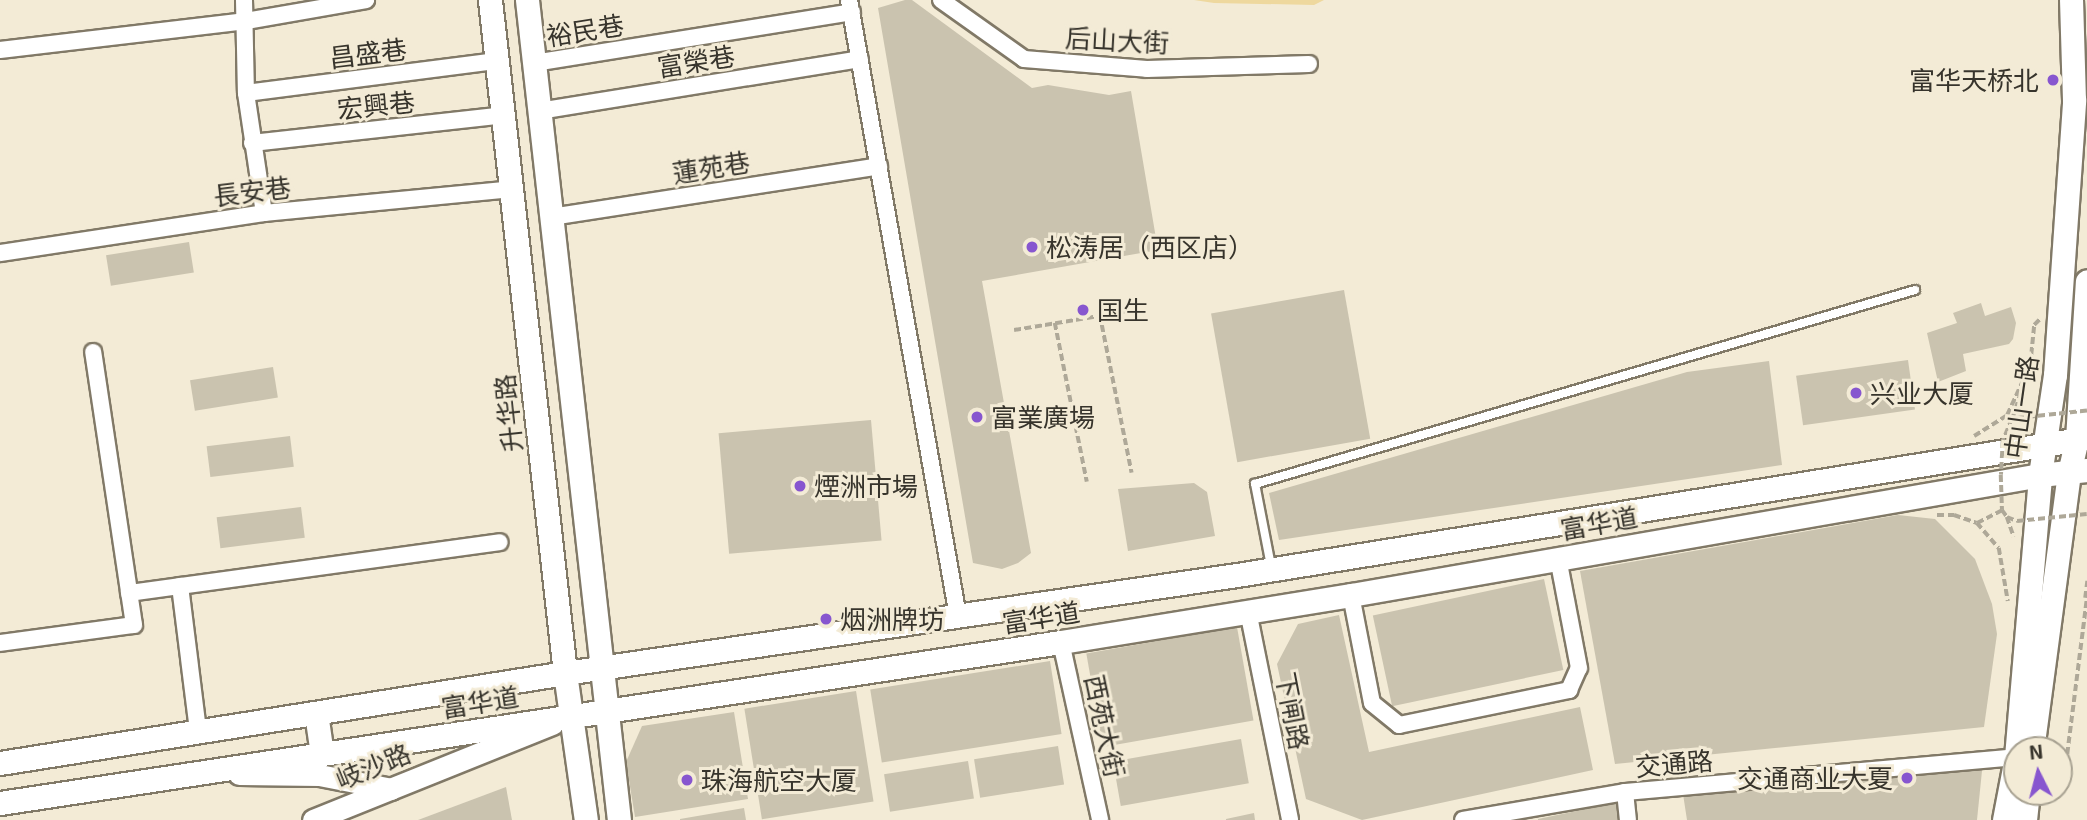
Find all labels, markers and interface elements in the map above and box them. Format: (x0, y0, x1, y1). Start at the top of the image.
street label: 裕民巷 (544, 8, 626, 52)
street label: 后山大街 (1064, 22, 1170, 58)
street label: 昌盛巷 (327, 33, 409, 73)
street label: 富榮巷 (655, 39, 737, 83)
place label: 富华天桥北 (1909, 64, 2039, 96)
marker: 富华天桥北 (2045, 72, 2061, 88)
street label: 宏興巷 (336, 85, 416, 125)
street label: 蓮苑巷 (670, 145, 752, 189)
street label: 長安巷 (211, 171, 293, 211)
place label: 松涛居（西区店） (1046, 231, 1254, 263)
marker: 松涛居（西区店） (1024, 239, 1040, 255)
place label: 国生 (1097, 294, 1149, 326)
marker: 国生 (1075, 302, 1091, 318)
street label: 中山一路 (1998, 353, 2044, 461)
street label: 升华路 (488, 373, 528, 453)
place label: 兴业大厦 (1870, 377, 1974, 409)
marker: 兴业大厦 (1848, 385, 1864, 401)
place label: 富業廣場 (991, 401, 1095, 433)
marker: 富業廣場 (969, 409, 985, 425)
place label: 煙洲市場 (814, 470, 918, 502)
marker: 煙洲市場 (792, 478, 808, 494)
street label: 富华道 (1558, 501, 1640, 545)
street label: 富华道 (1000, 595, 1082, 639)
place label: 烟洲牌坊 (840, 603, 944, 635)
marker: 烟洲牌坊 (818, 611, 834, 627)
street label: 下闸路 (1270, 670, 1316, 752)
street label: 西苑大街 (1079, 672, 1131, 780)
street label: 富华道 (439, 680, 521, 724)
north arrow (2003, 736, 2073, 806)
street label: 岐沙路 (331, 737, 415, 795)
text: N (2028, 739, 2044, 764)
street label: 交通路 (1634, 744, 1714, 782)
place label: 交通商业大夏 (1737, 762, 1893, 794)
place label: 珠海航空大厦 (701, 764, 857, 796)
marker: 交通商业大夏 (1899, 770, 1915, 786)
marker: 珠海航空大厦 (679, 772, 695, 788)

